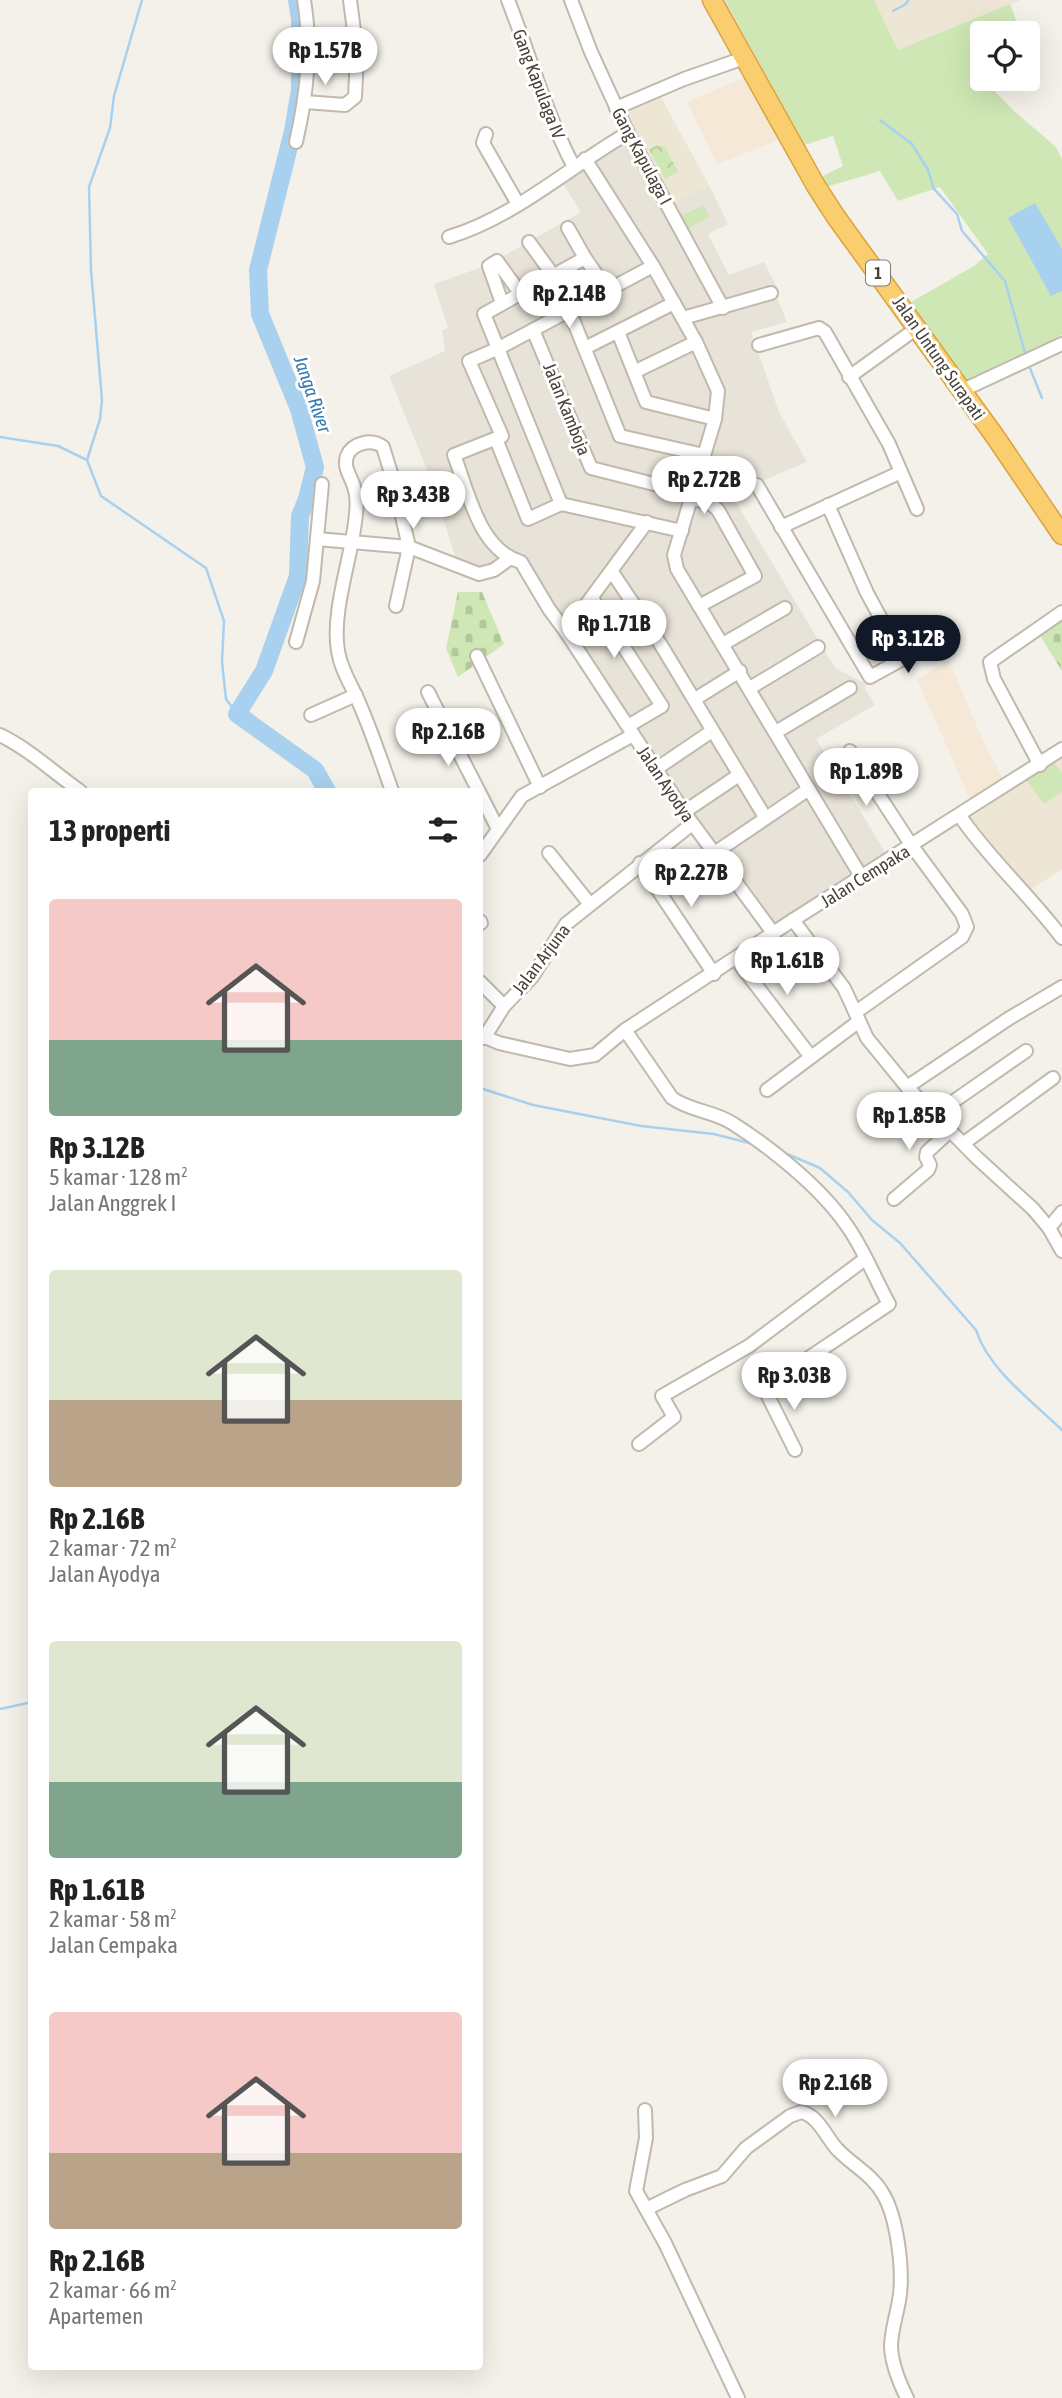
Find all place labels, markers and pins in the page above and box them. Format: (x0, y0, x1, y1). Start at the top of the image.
pin: Rp 1.57B (253, 28, 397, 87)
pin: Rp 2.14B (497, 270, 641, 330)
pin: Rp 2.72B (632, 456, 776, 516)
pin: Rp 3.43B (341, 472, 485, 531)
pin: Rp 1.71B (542, 600, 686, 660)
pin: Rp 3.12B (836, 616, 980, 675)
pin: Rp 2.16B (376, 708, 520, 768)
pin: Rp 1.89B (794, 748, 938, 808)
pin: Rp 2.27B (619, 850, 763, 909)
pin: Rp 1.61B (715, 937, 859, 997)
pin: Rp 1.85B (837, 1092, 981, 1152)
pin: Rp 3.03B (722, 1352, 866, 1412)
pin: Rp 2.16B (763, 2060, 907, 2119)

